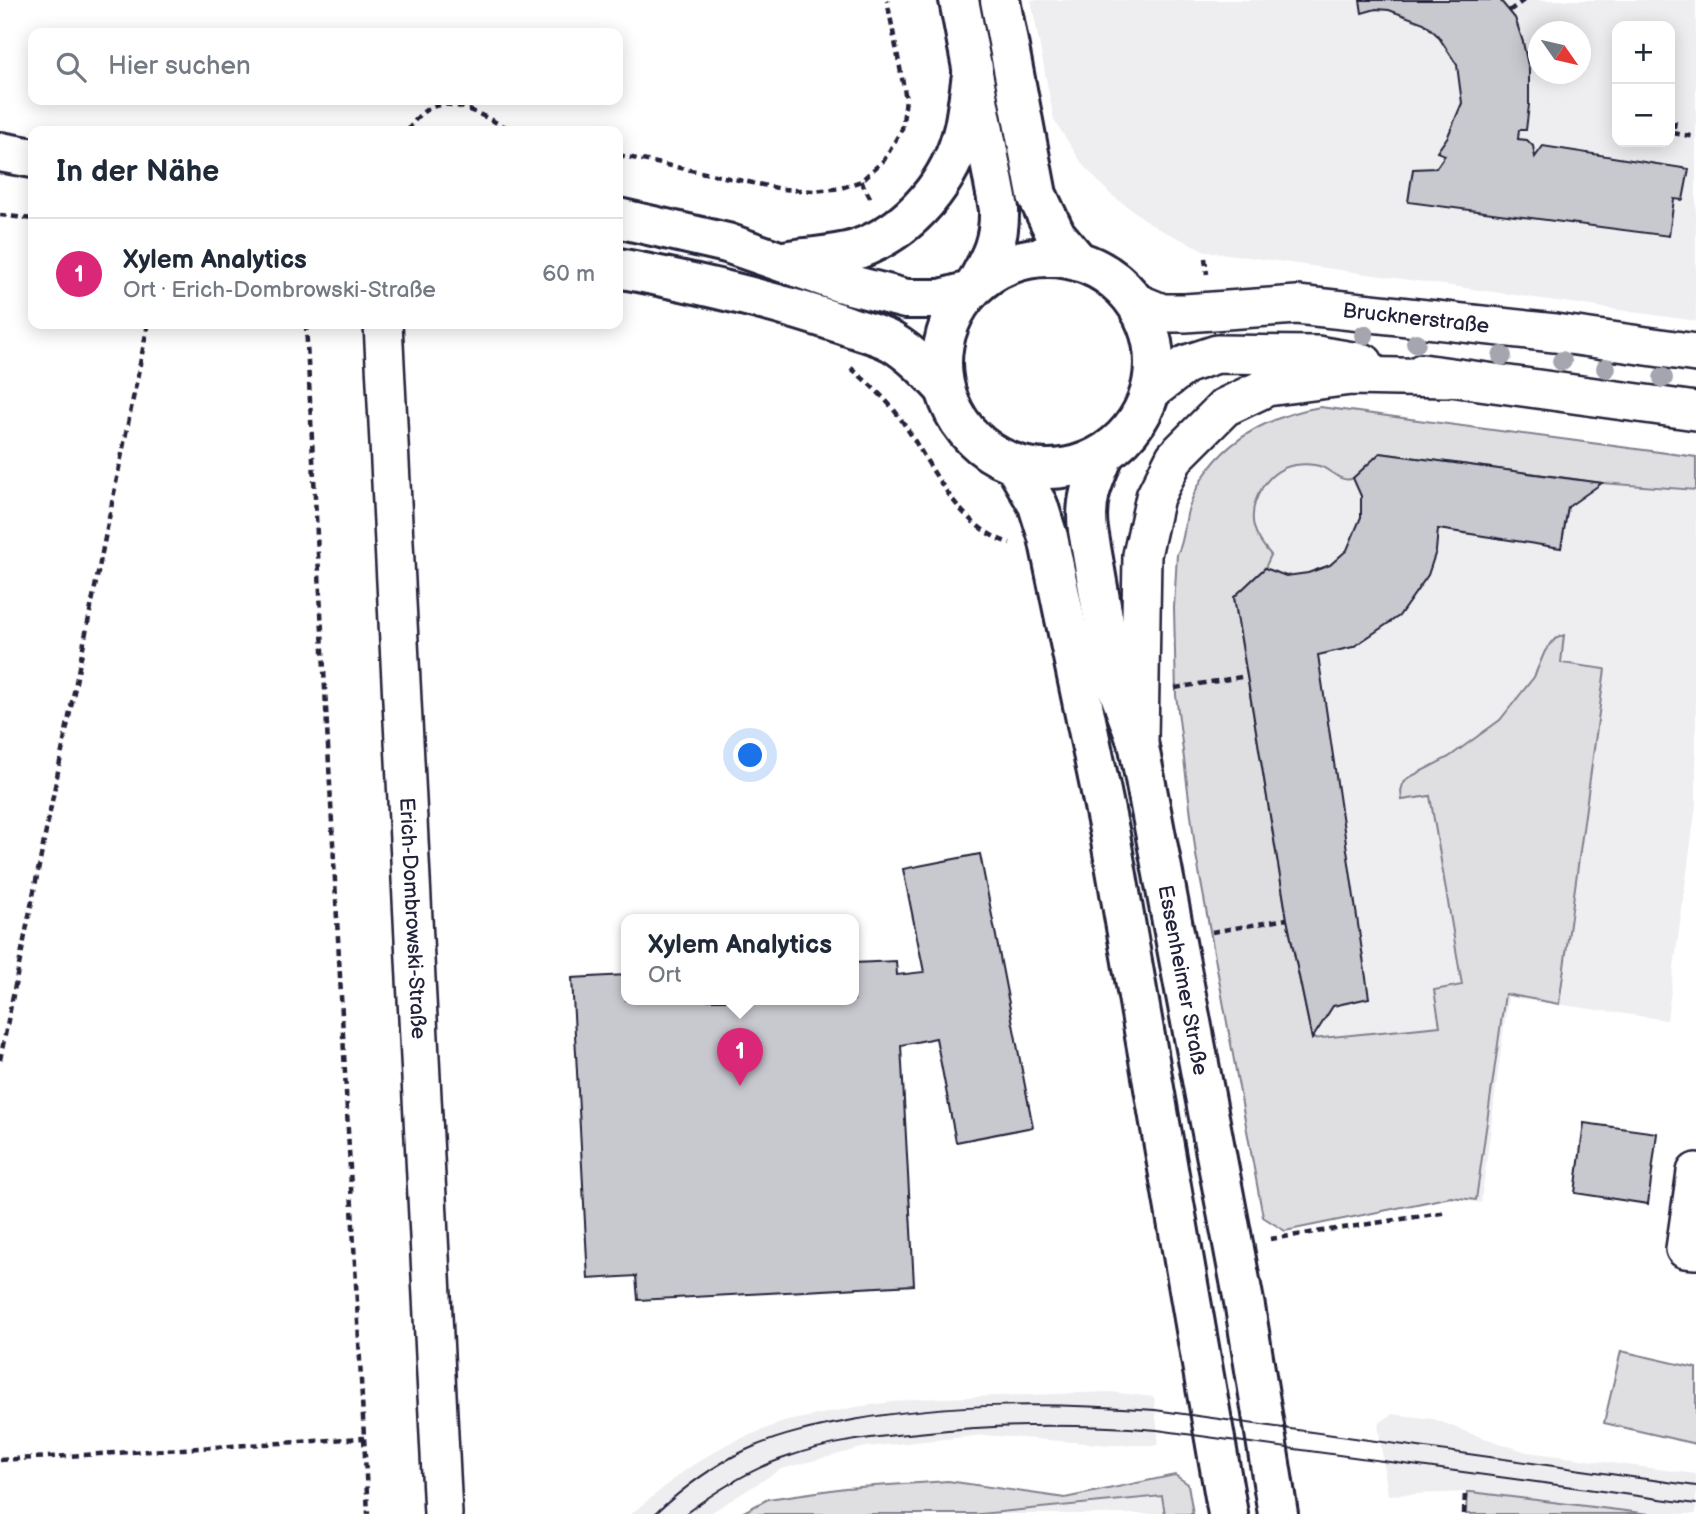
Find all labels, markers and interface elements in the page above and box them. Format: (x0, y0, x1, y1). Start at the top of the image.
north arrow (1528, 21, 1591, 84)
map controls (1612, 21, 1675, 147)
button: + (1612, 21, 1675, 84)
search box (28, 28, 623, 105)
icon: search (52, 48, 90, 86)
text: Hier suchen (108, 51, 251, 82)
button: − (1612, 84, 1675, 147)
text: In der Nähe (56, 154, 219, 190)
text: Xylem Analytics (123, 245, 307, 276)
text: 1 (74, 260, 84, 288)
text: 60 m (542, 260, 595, 288)
text: Ort · Erich-Dombrowski-Straße (123, 276, 436, 304)
street label: Brucknerstraße (1341, 298, 1490, 339)
your location (733, 738, 767, 772)
street label: Erich-Dombrowski-Straße (394, 797, 431, 1040)
street label: Essenheimer Straße (1152, 883, 1213, 1077)
popup (621, 914, 859, 1005)
text: Xylem Analytics (648, 930, 832, 961)
text: Ort (648, 961, 681, 989)
pin: 1 (717, 1028, 763, 1086)

